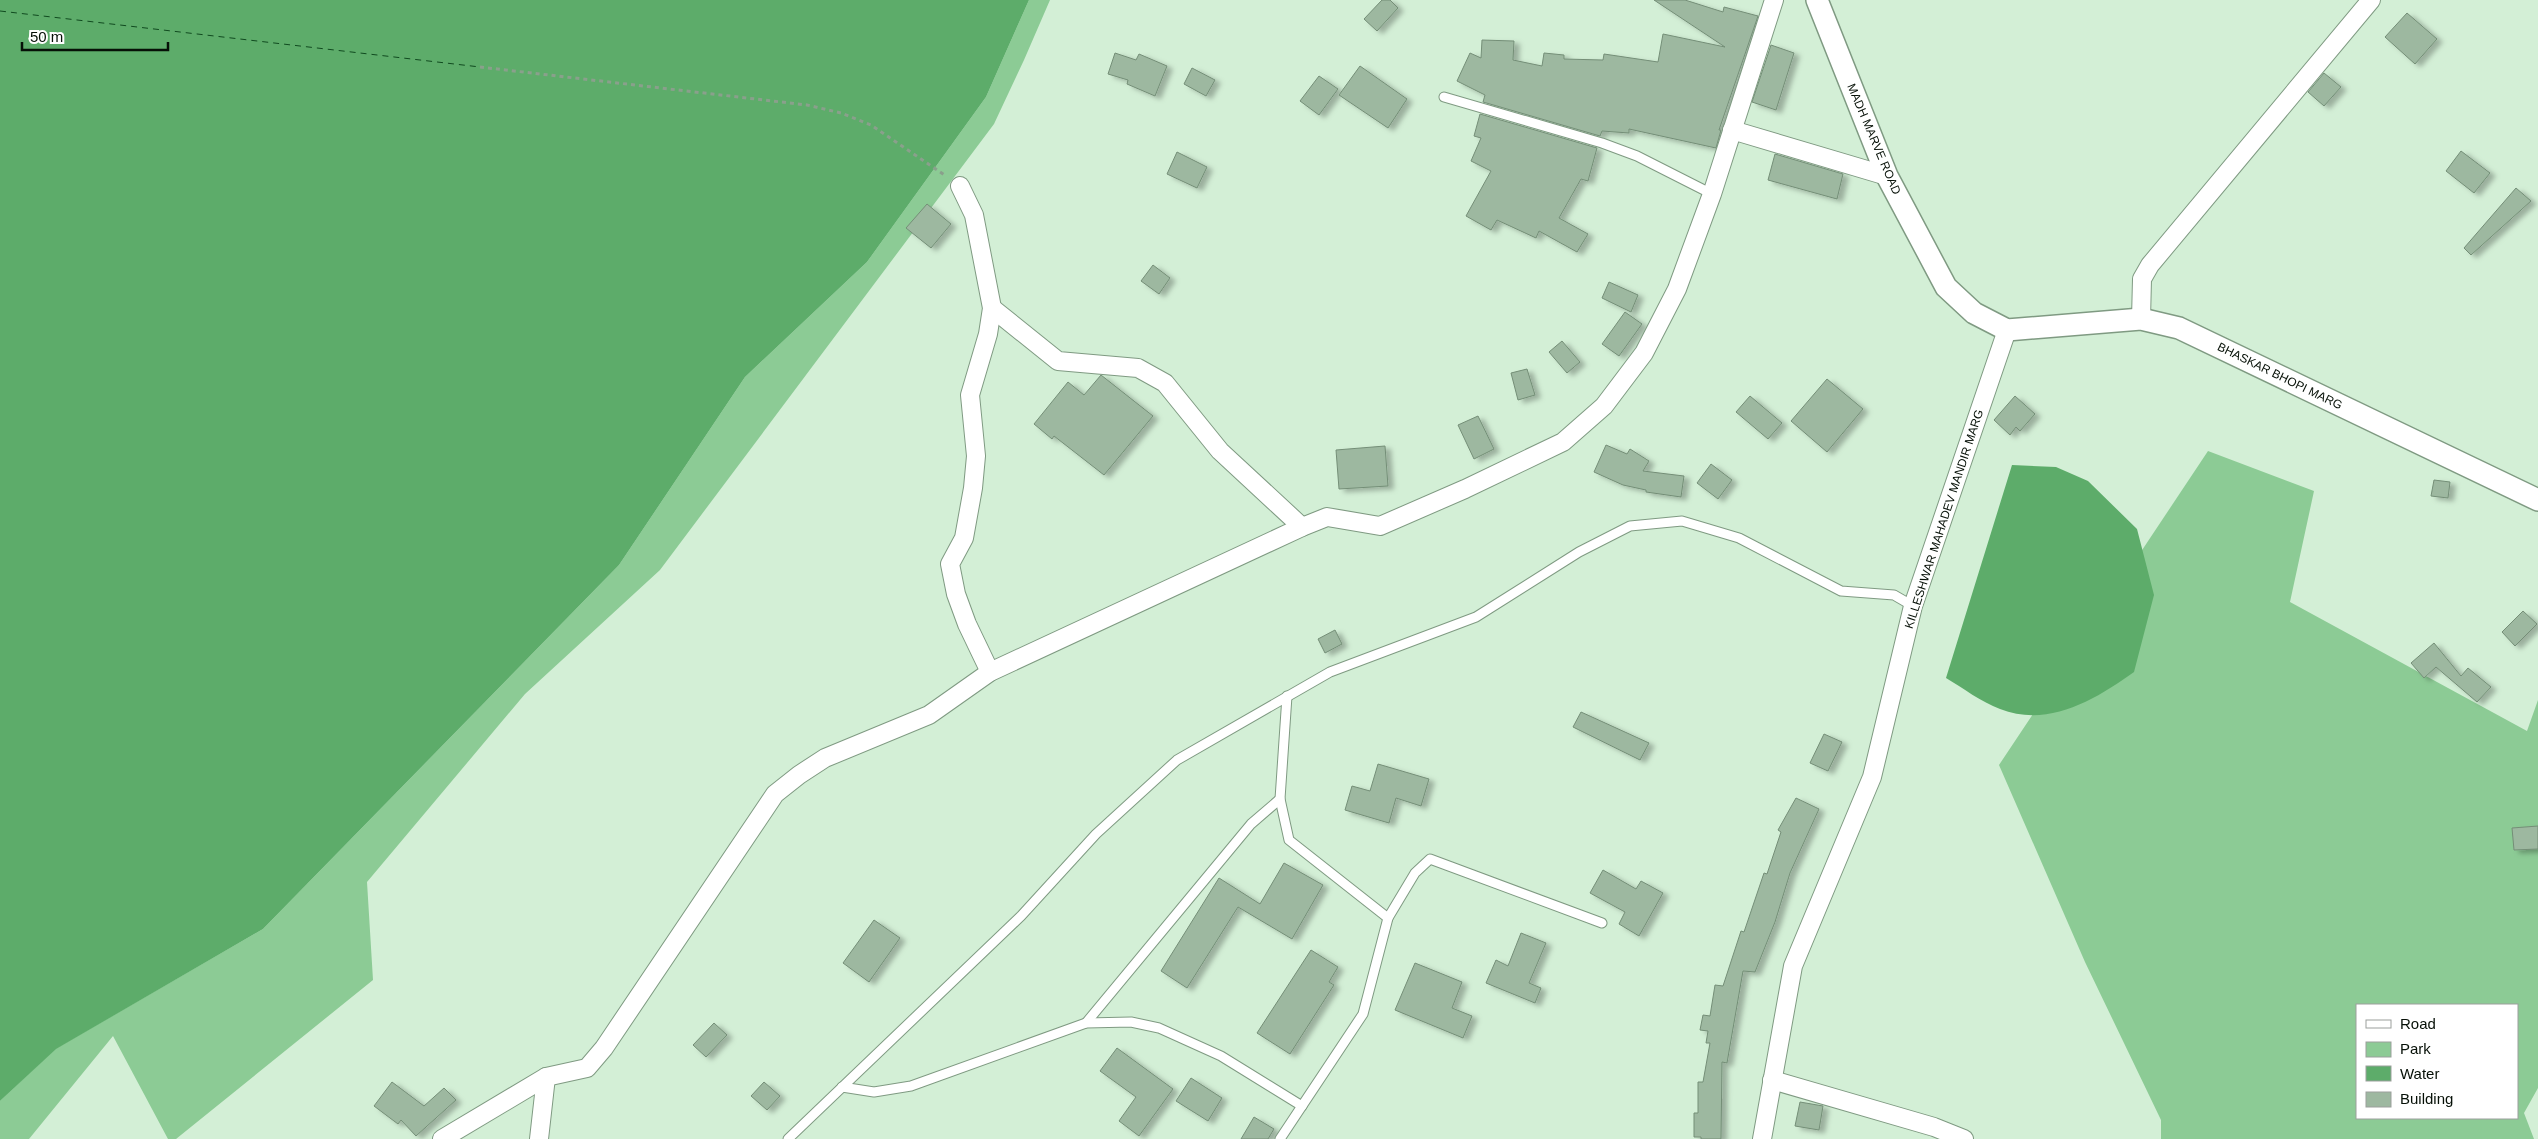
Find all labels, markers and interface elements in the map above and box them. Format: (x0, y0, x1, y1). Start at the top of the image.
scale bar (22, 20, 169, 52)
text: 50 m (30, 28, 63, 45)
street label: MADH MARVE ROAD (1844, 81, 1904, 197)
street label: BHASKAR BHOPI MARG (2215, 340, 2345, 412)
street label: KILLESHWAR MAHADEV MANDIR MARG (1902, 408, 1986, 630)
legend (2356, 1004, 2518, 1119)
text: Road (2400, 1015, 2436, 1032)
text: Park (2400, 1040, 2431, 1057)
text: Water (2400, 1065, 2439, 1082)
text: Building (2400, 1090, 2453, 1107)

